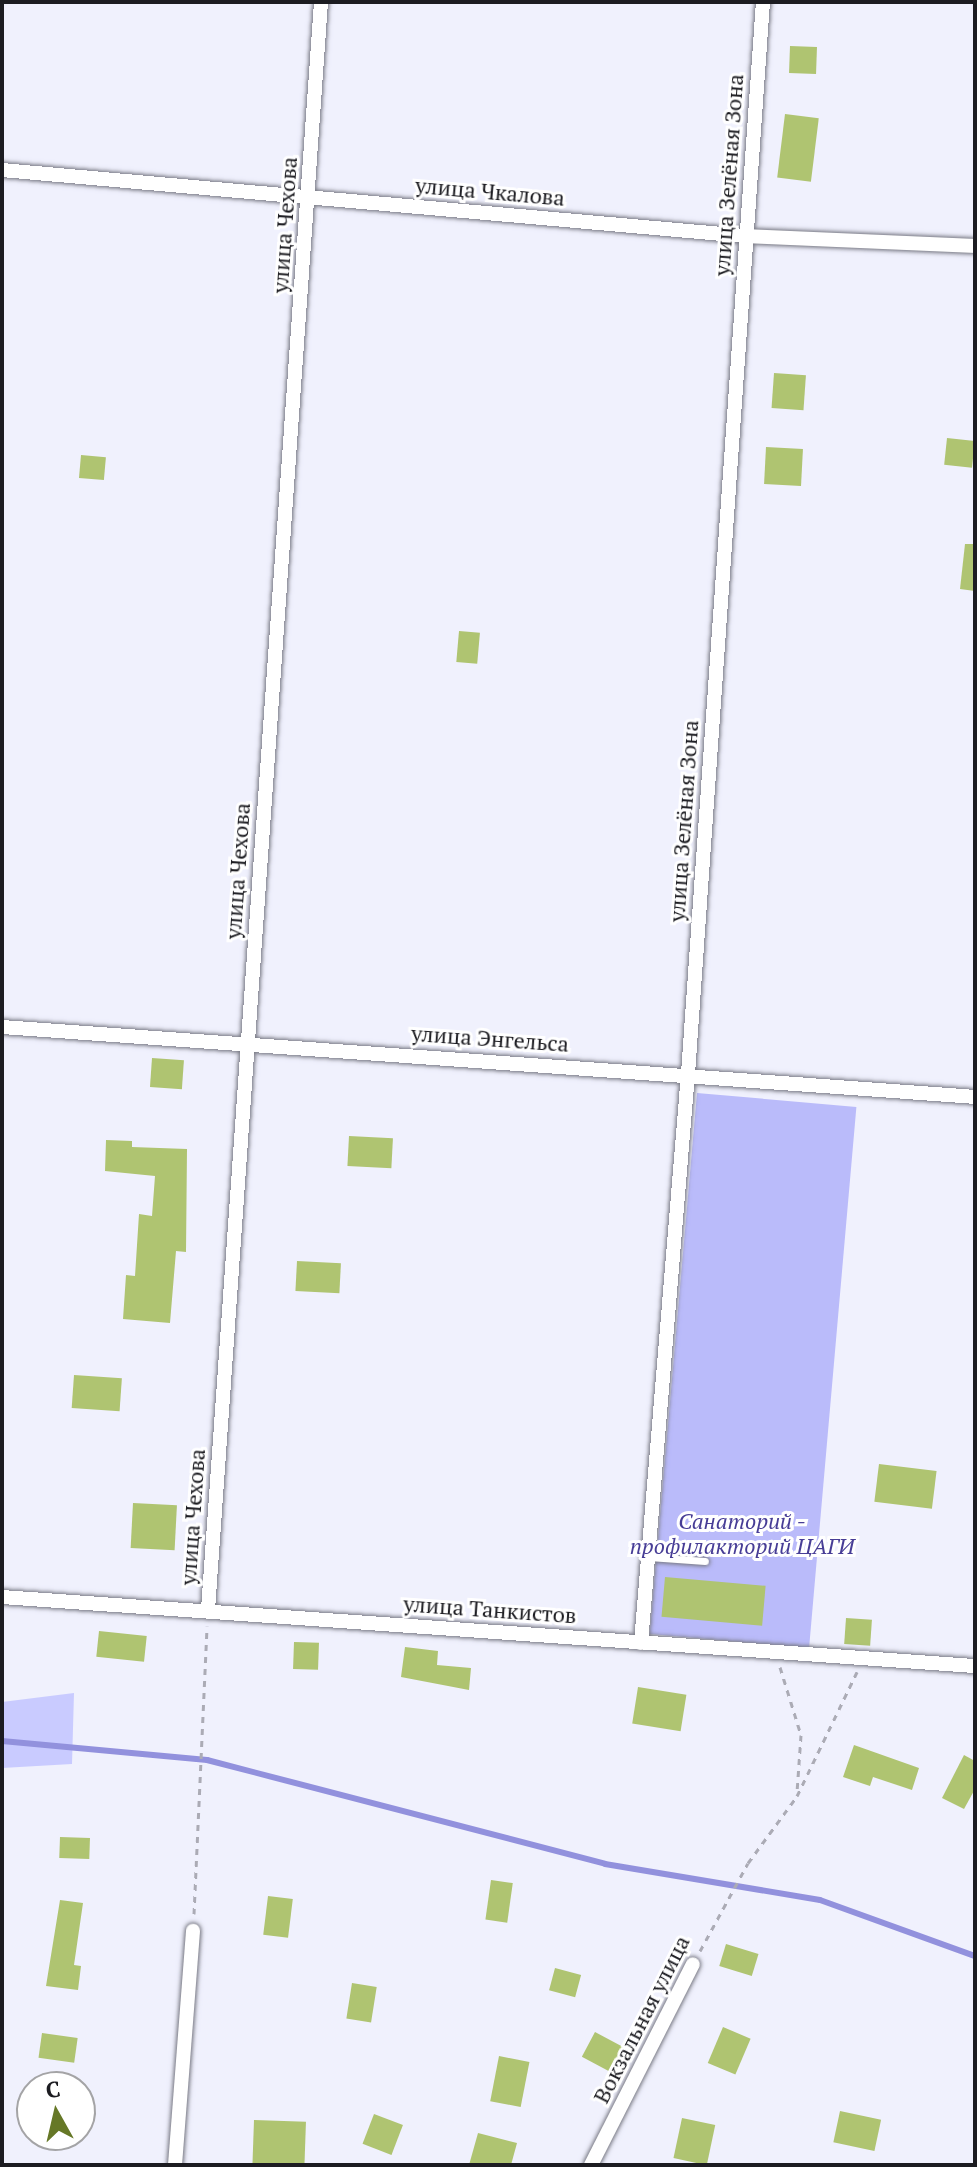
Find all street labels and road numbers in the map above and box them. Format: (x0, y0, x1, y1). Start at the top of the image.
street label: улица Зелёная Зона (708, 73, 748, 277)
street label: улица Чехова (266, 156, 302, 294)
street label: улица Чкалова (414, 171, 566, 211)
street label: улица Зелёная Зона (663, 719, 703, 923)
street label: улица Чехова (219, 802, 255, 940)
street label: улица Энгельса (410, 1019, 570, 1057)
street label: улица Чехова (174, 1448, 210, 1586)
street label: улица Танкистов (403, 1590, 577, 1628)
street label: Вокзальная улица (587, 1931, 695, 2107)

